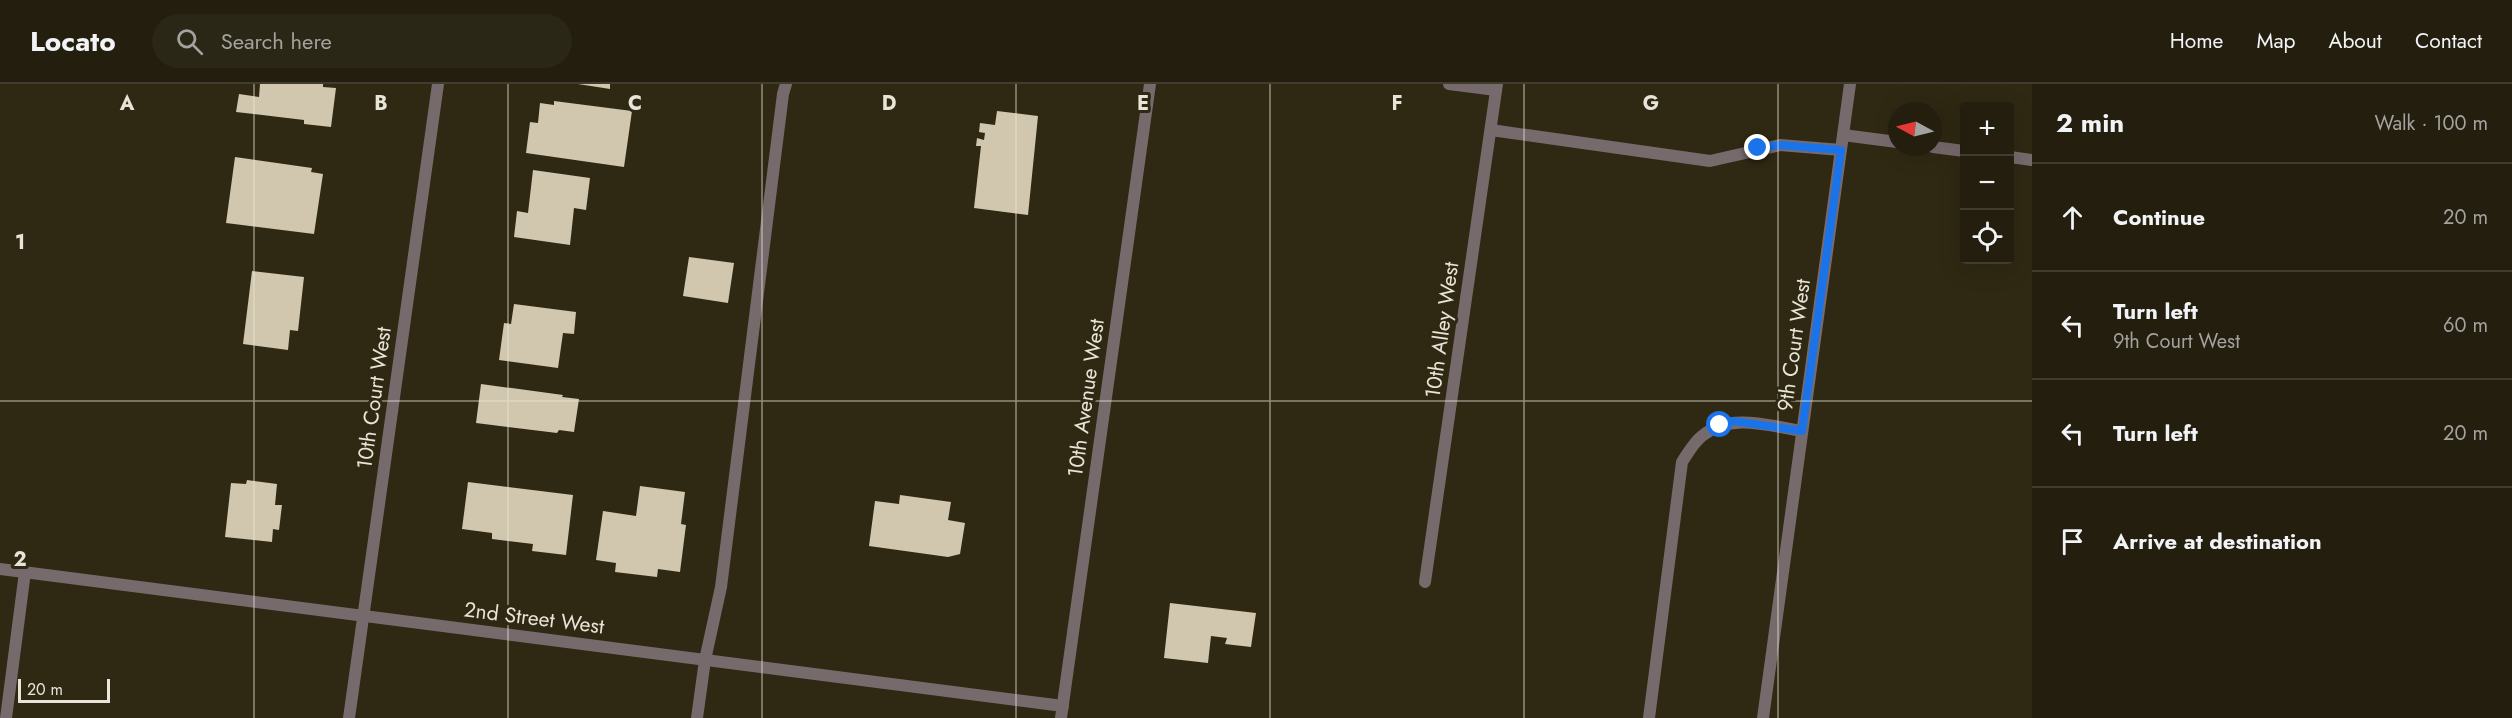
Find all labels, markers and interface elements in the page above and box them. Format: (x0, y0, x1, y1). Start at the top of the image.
search box (152, 14, 572, 68)
text: Locato (30, 21, 116, 62)
icon: search (173, 25, 206, 58)
text: Search here (221, 25, 332, 57)
text: Home (2170, 26, 2223, 56)
text: Map (2256, 26, 2296, 56)
text: About (2329, 26, 2382, 56)
text: Contact (2415, 26, 2482, 56)
text: A (119, 89, 135, 118)
text: B (374, 89, 388, 118)
text: C (628, 89, 642, 118)
text: D (882, 89, 896, 118)
text: E (1137, 89, 1149, 118)
text: F (1391, 89, 1403, 118)
text: G (1643, 89, 1659, 118)
north arrow (1888, 102, 1942, 156)
map controls (1960, 102, 2014, 264)
button: + (1960, 102, 2014, 156)
text: 2 min (2056, 104, 2124, 142)
text: Walk · 100 m (2375, 109, 2488, 138)
route end (1744, 134, 1770, 160)
button: − (1960, 156, 2014, 210)
icon: ahead (2056, 201, 2089, 234)
text: Continue (2113, 201, 2205, 233)
text: 20 m (2443, 203, 2488, 232)
button: locate (1960, 210, 2014, 264)
text: 1 (15, 228, 25, 257)
street label: 10th Alley West (1418, 260, 1466, 400)
street label: 9th Court West (1770, 277, 1818, 413)
text: Turn left (2113, 295, 2198, 327)
icon: left (2056, 309, 2089, 342)
text: 60 m (2443, 311, 2488, 340)
street label: 10th Avenue West (1060, 317, 1112, 479)
street label: 10th Court West (349, 325, 399, 471)
text: 9th Court West (2113, 327, 2240, 356)
route start (1706, 411, 1732, 437)
icon: left (2056, 417, 2089, 450)
text: Turn left (2113, 417, 2198, 449)
text: 20 m (2443, 419, 2488, 448)
icon: arrive (2056, 525, 2089, 558)
text: Arrive at destination (2113, 525, 2322, 557)
text: 2 (13, 545, 27, 574)
street label: 2nd Street West (462, 595, 606, 641)
scale bar (18, 676, 110, 704)
text: 20 m (27, 678, 63, 701)

